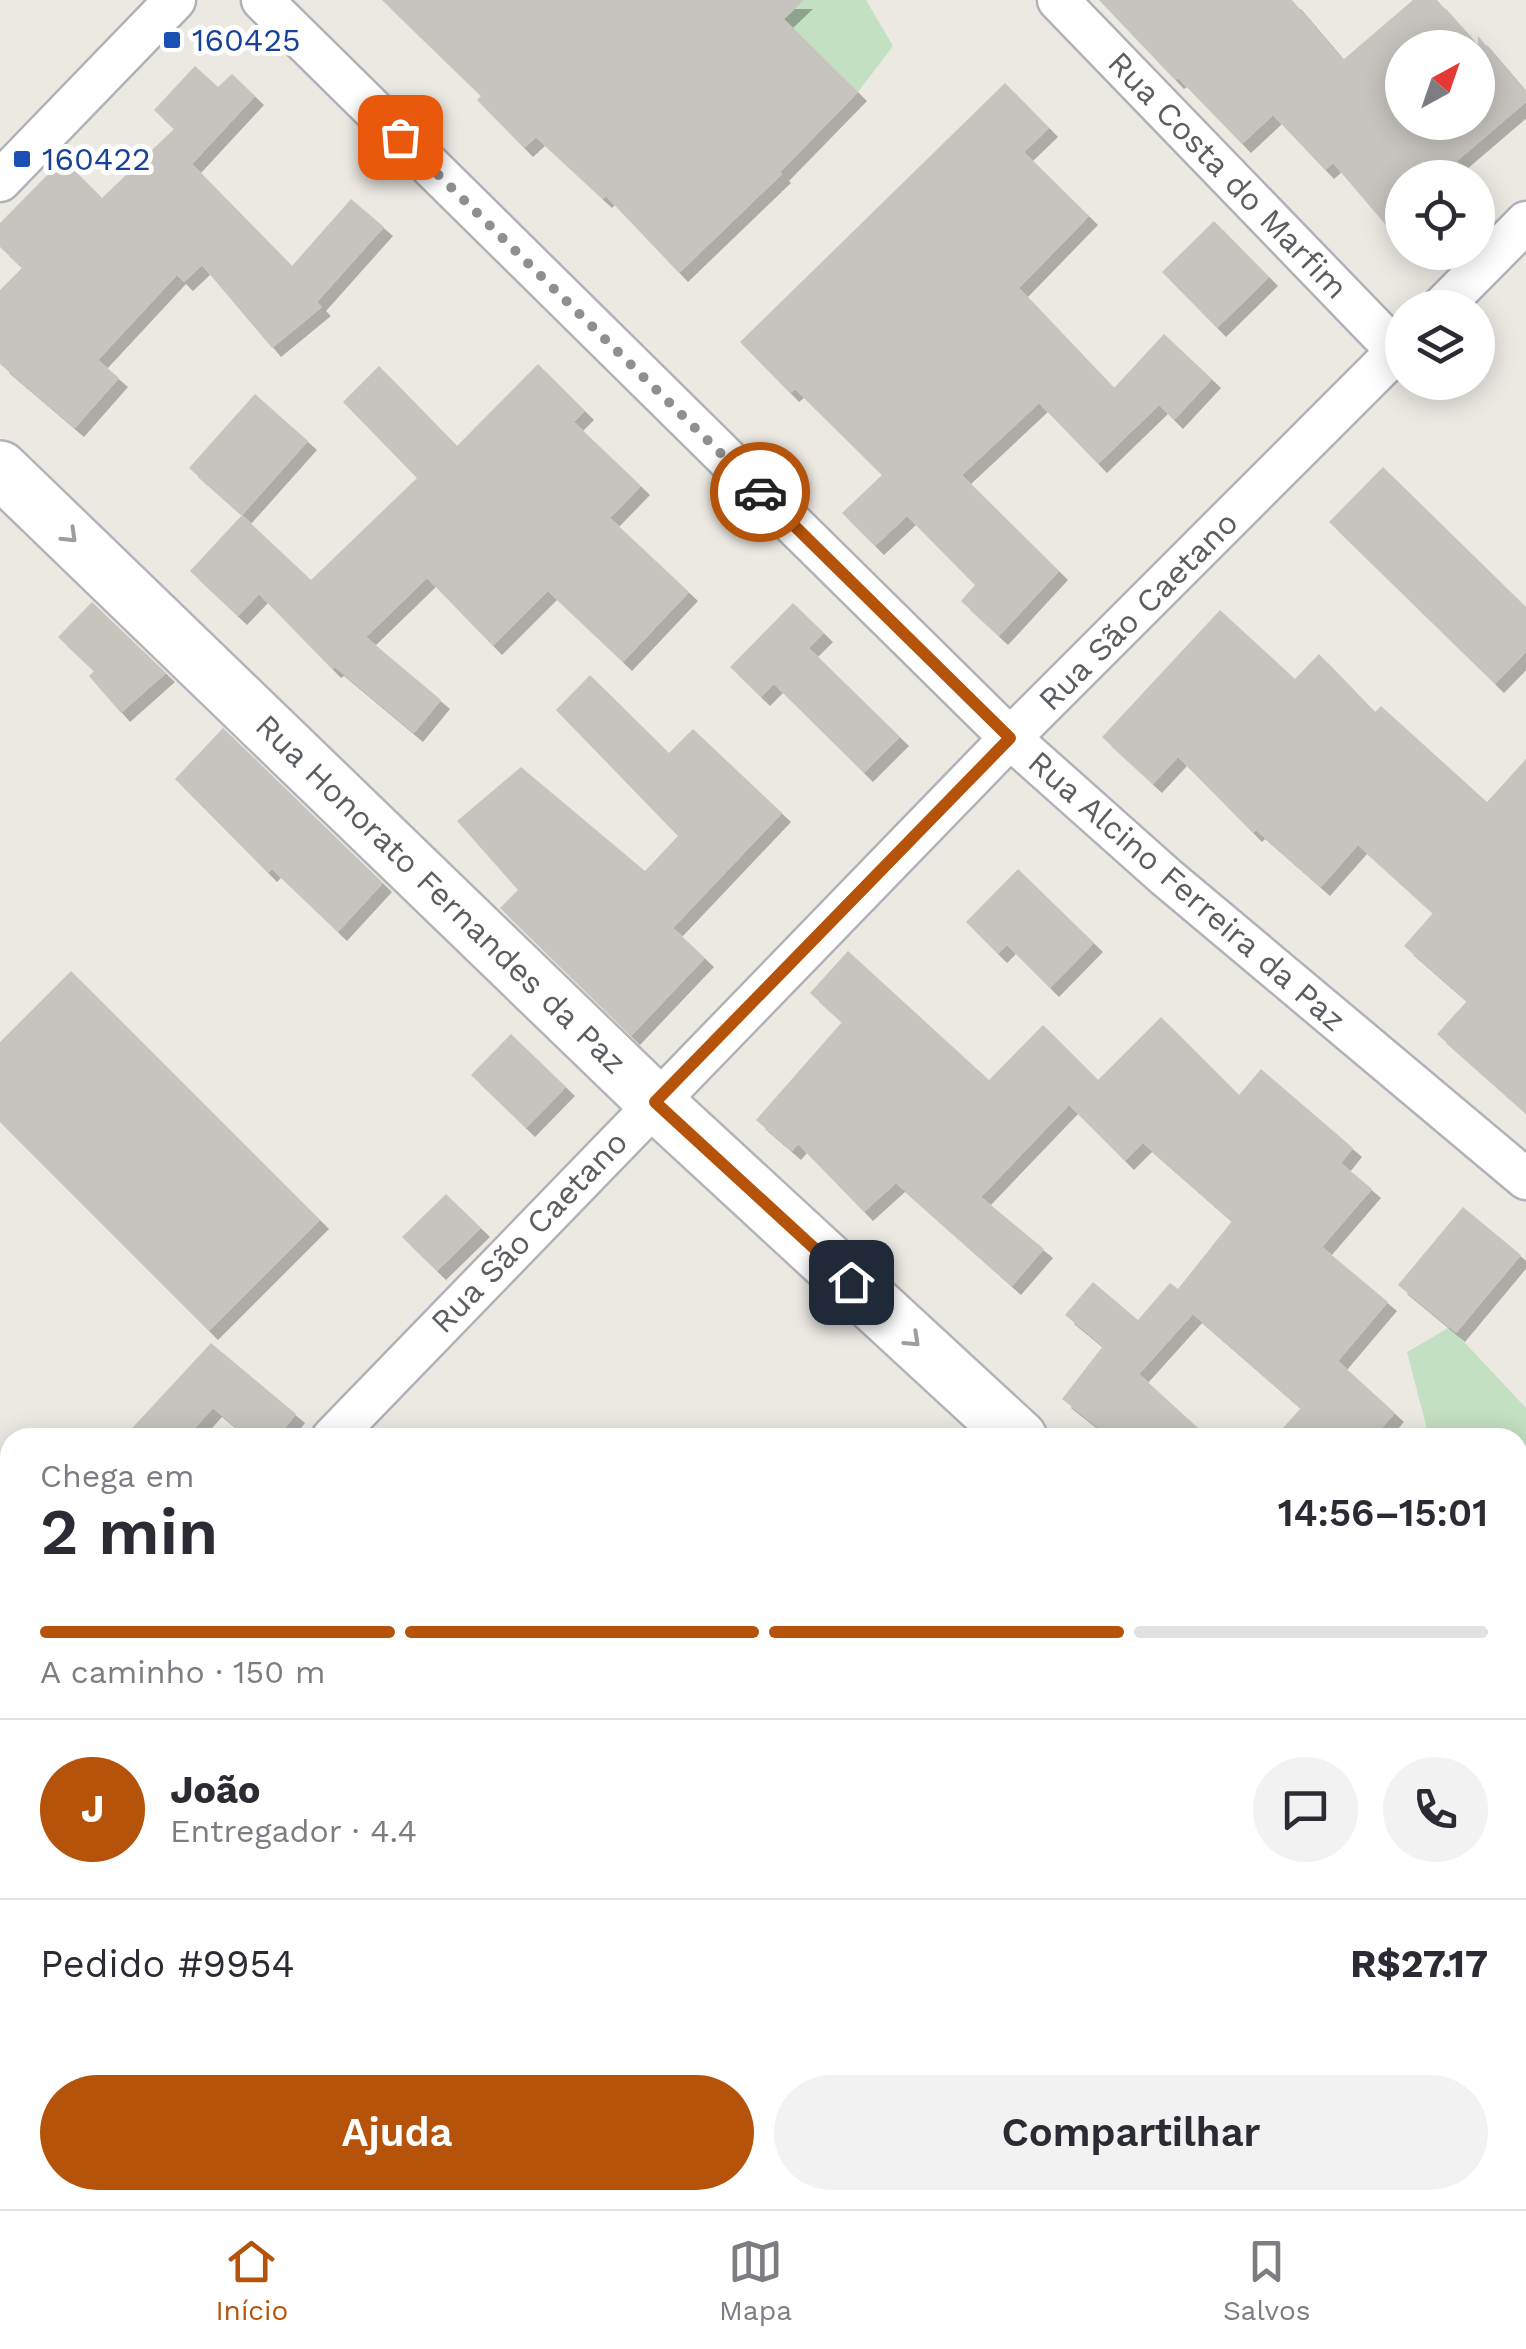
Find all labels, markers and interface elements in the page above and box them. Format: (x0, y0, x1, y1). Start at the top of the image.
place label: 160425 (192, 21, 301, 59)
marker: 160425 (161, 29, 183, 51)
north arrow (1385, 30, 1495, 140)
map controls (1385, 30, 1495, 400)
street label: Rua Costa do Marfim (1100, 44, 1356, 306)
pin (358, 95, 443, 180)
icon: bag (373, 110, 428, 165)
place label: 160422 (42, 140, 151, 178)
marker: 160422 (11, 148, 33, 170)
button: locate (1385, 160, 1495, 270)
button: layers (1385, 290, 1495, 400)
courier (710, 442, 810, 542)
icon: car (733, 465, 788, 520)
street label: Rua São Caetano (1031, 504, 1245, 718)
one-way arrow (59, 524, 77, 542)
street label: Rua Honorato Fernandes da Paz (248, 707, 634, 1081)
street label: Rua Alcino Ferreira da Paz (1021, 743, 1353, 1039)
street label: Rua São Caetano (423, 1123, 635, 1341)
pin (809, 1240, 894, 1325)
icon: home (824, 1255, 879, 1310)
one-way arrow (901, 1328, 920, 1346)
text: Chega em (40, 1457, 195, 1495)
text: 14:56–15:01 (1278, 1491, 1488, 1535)
text: 2 min (40, 1494, 218, 1570)
text: A caminho · 150 m (40, 1653, 325, 1691)
button: chat (1253, 1757, 1358, 1862)
button: phone (1383, 1757, 1488, 1862)
text: João (170, 1768, 261, 1812)
text: J (81, 1787, 104, 1831)
text: Entregador · 4.4 (170, 1812, 417, 1850)
text: Pedido #9954 (40, 1942, 295, 1986)
text: R$27.17 (1350, 1942, 1488, 1986)
button: Ajuda (40, 2075, 754, 2190)
button: Compartilhar (774, 2075, 1488, 2190)
tab: Início (215, 2234, 288, 2327)
tab: Mapa (719, 2234, 792, 2327)
tab: Salvos (1223, 2234, 1311, 2327)

